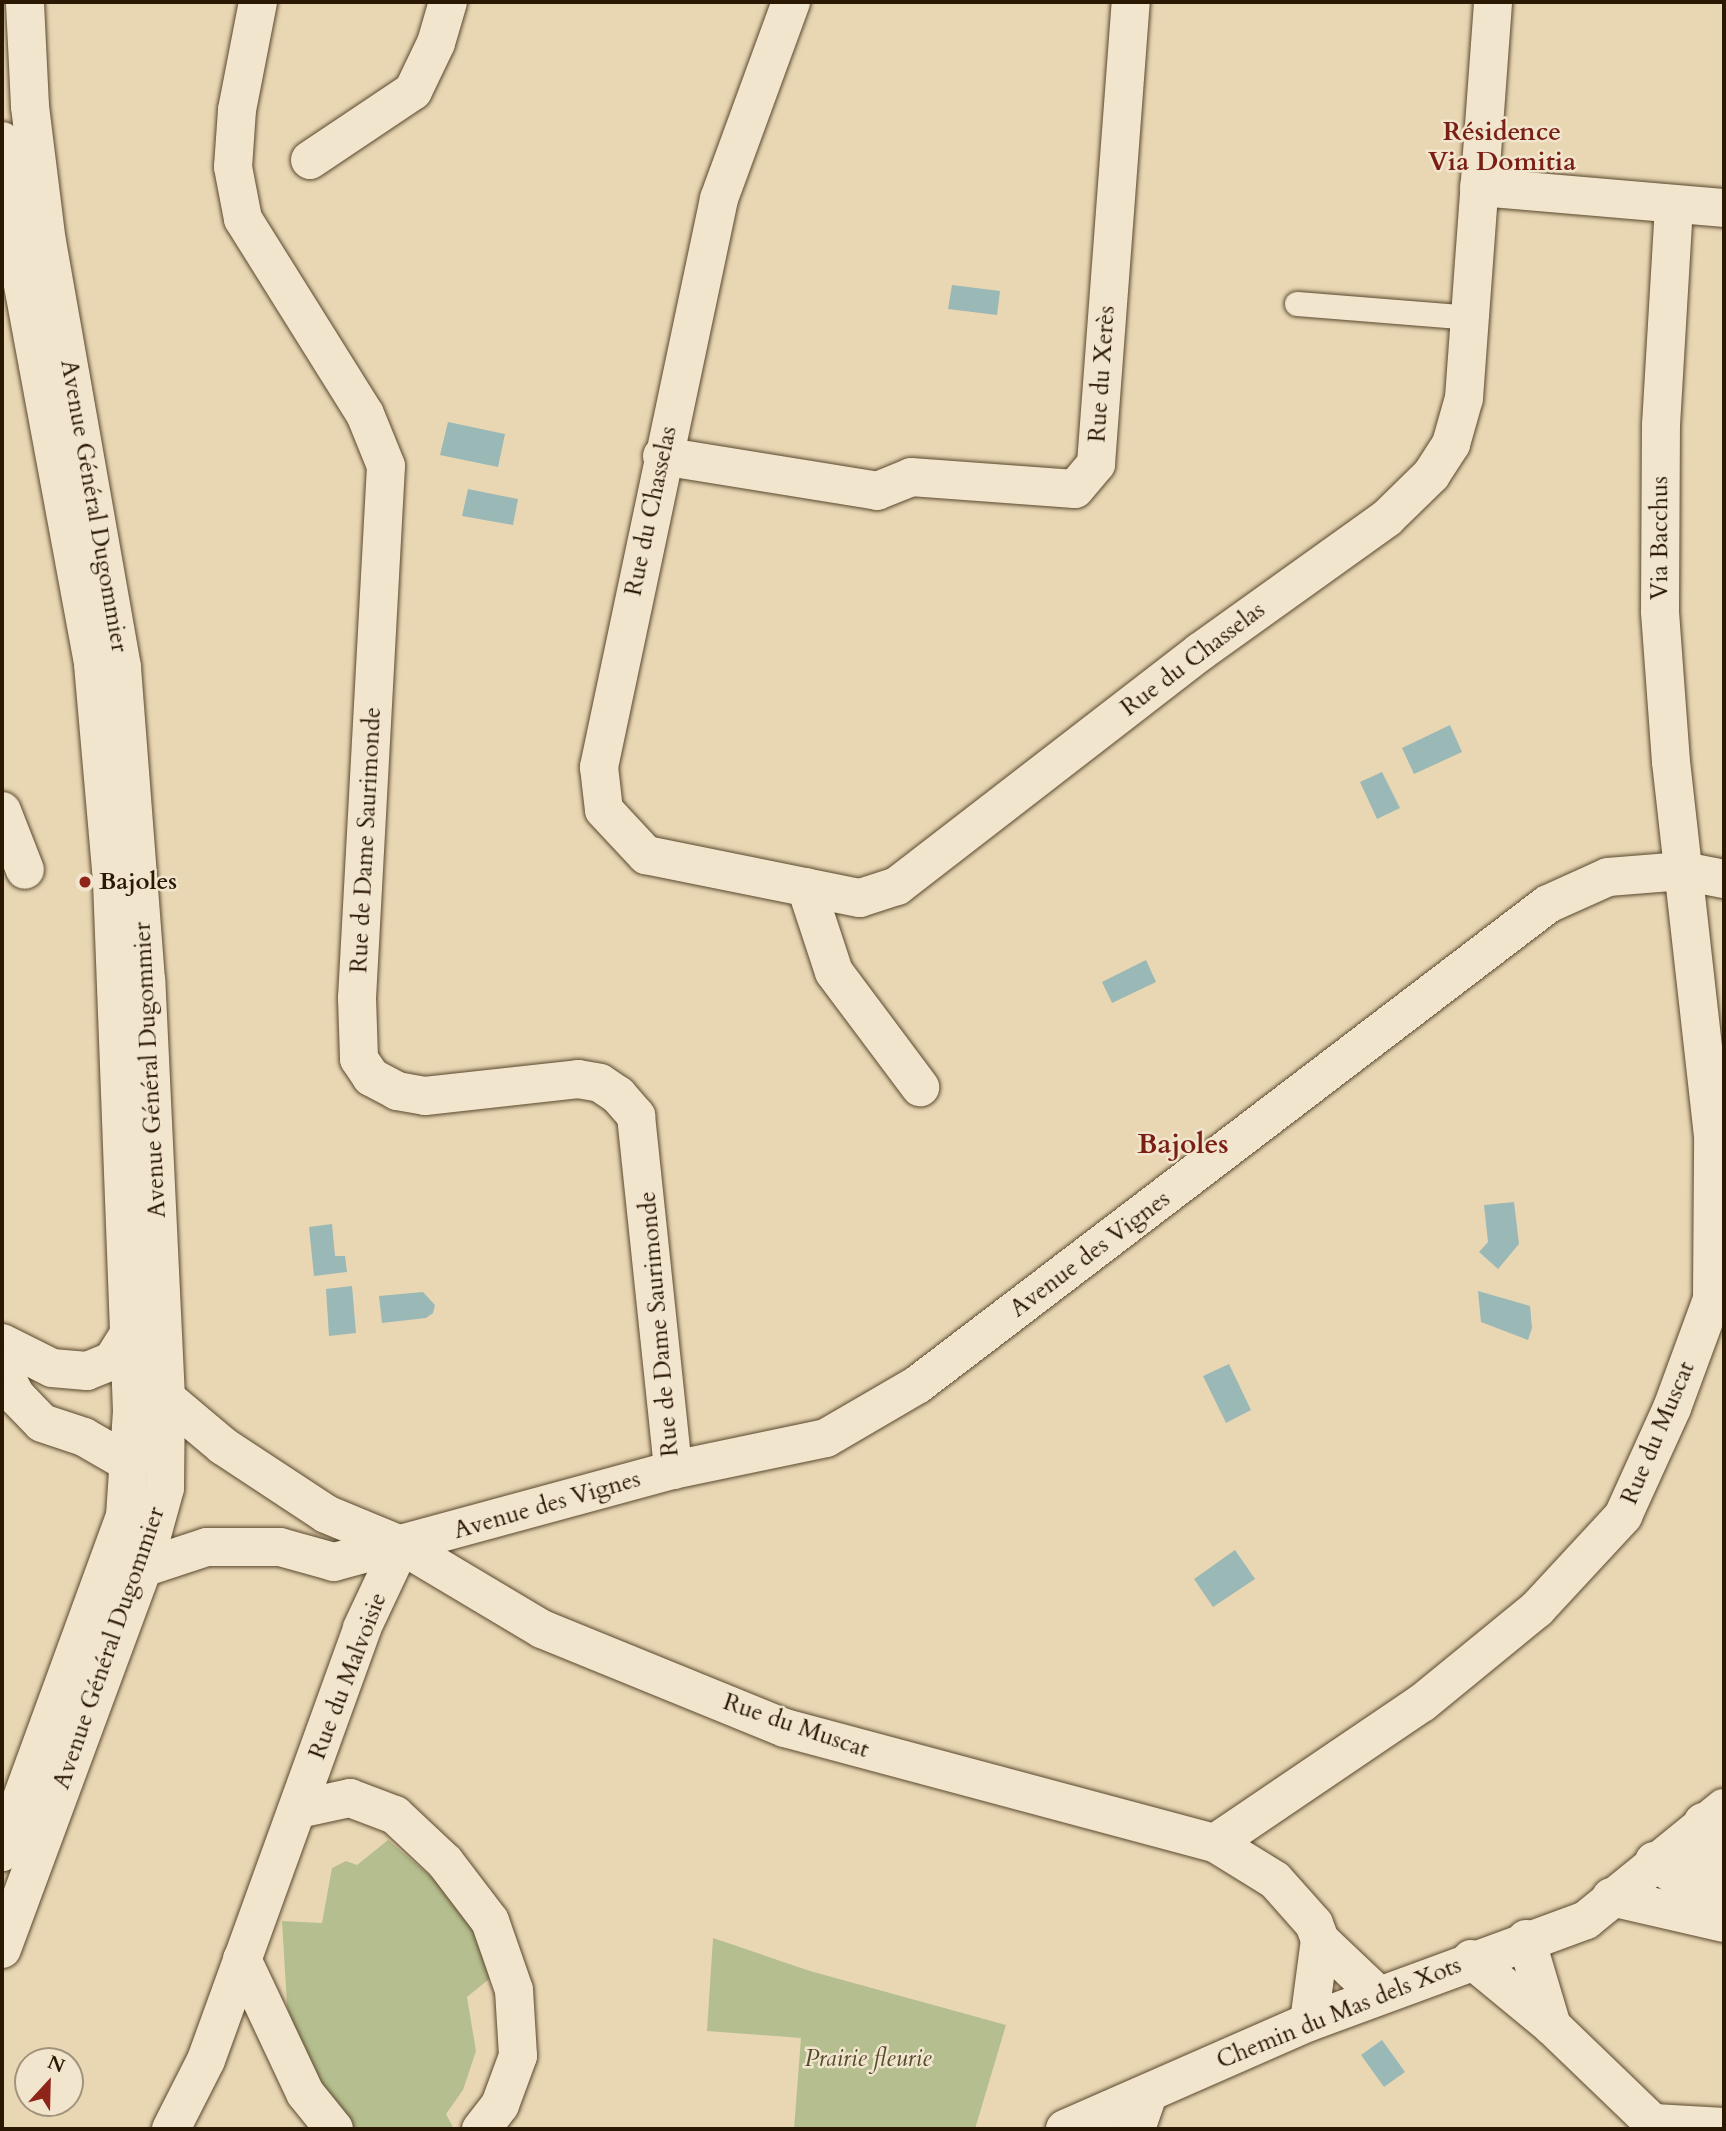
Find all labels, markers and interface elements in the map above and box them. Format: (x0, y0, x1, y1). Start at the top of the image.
district label: Résidence Via Domitia (1428, 116, 1576, 178)
street label: Rue du Xerès (1083, 305, 1121, 443)
street label: Avenue Général Dugommier (54, 358, 134, 654)
street label: Rue du Chasselas (619, 423, 683, 599)
street label: Via Bacchus (1646, 476, 1674, 600)
street label: Rue du Chasselas (1115, 595, 1271, 723)
street label: Rue de Dame Saurimonde (345, 706, 387, 974)
place label: Bajoles (99, 868, 177, 896)
marker: Bajoles (77, 874, 93, 890)
street label: Avenue Général Dugommier (128, 921, 172, 1219)
district label: Bajoles (1137, 1127, 1229, 1161)
street label: Avenue des Vignes (1004, 1184, 1176, 1324)
street label: Rue de Dame Saurimonde (633, 1190, 685, 1458)
street label: Rue du Muscat (1615, 1357, 1701, 1509)
street label: Avenue des Vignes (450, 1465, 644, 1545)
street label: Avenue Général Dugommier (47, 1503, 171, 1793)
street label: Rue du Malvoisie (303, 1589, 393, 1763)
street label: Rue du Muscat (719, 1688, 873, 1764)
street label: Chemin du Mas dels Xots (1213, 1951, 1465, 2075)
park label: Prairie fleurie (805, 2045, 931, 2073)
north arrow (14, 2047, 84, 2117)
text: N (44, 2049, 69, 2080)

